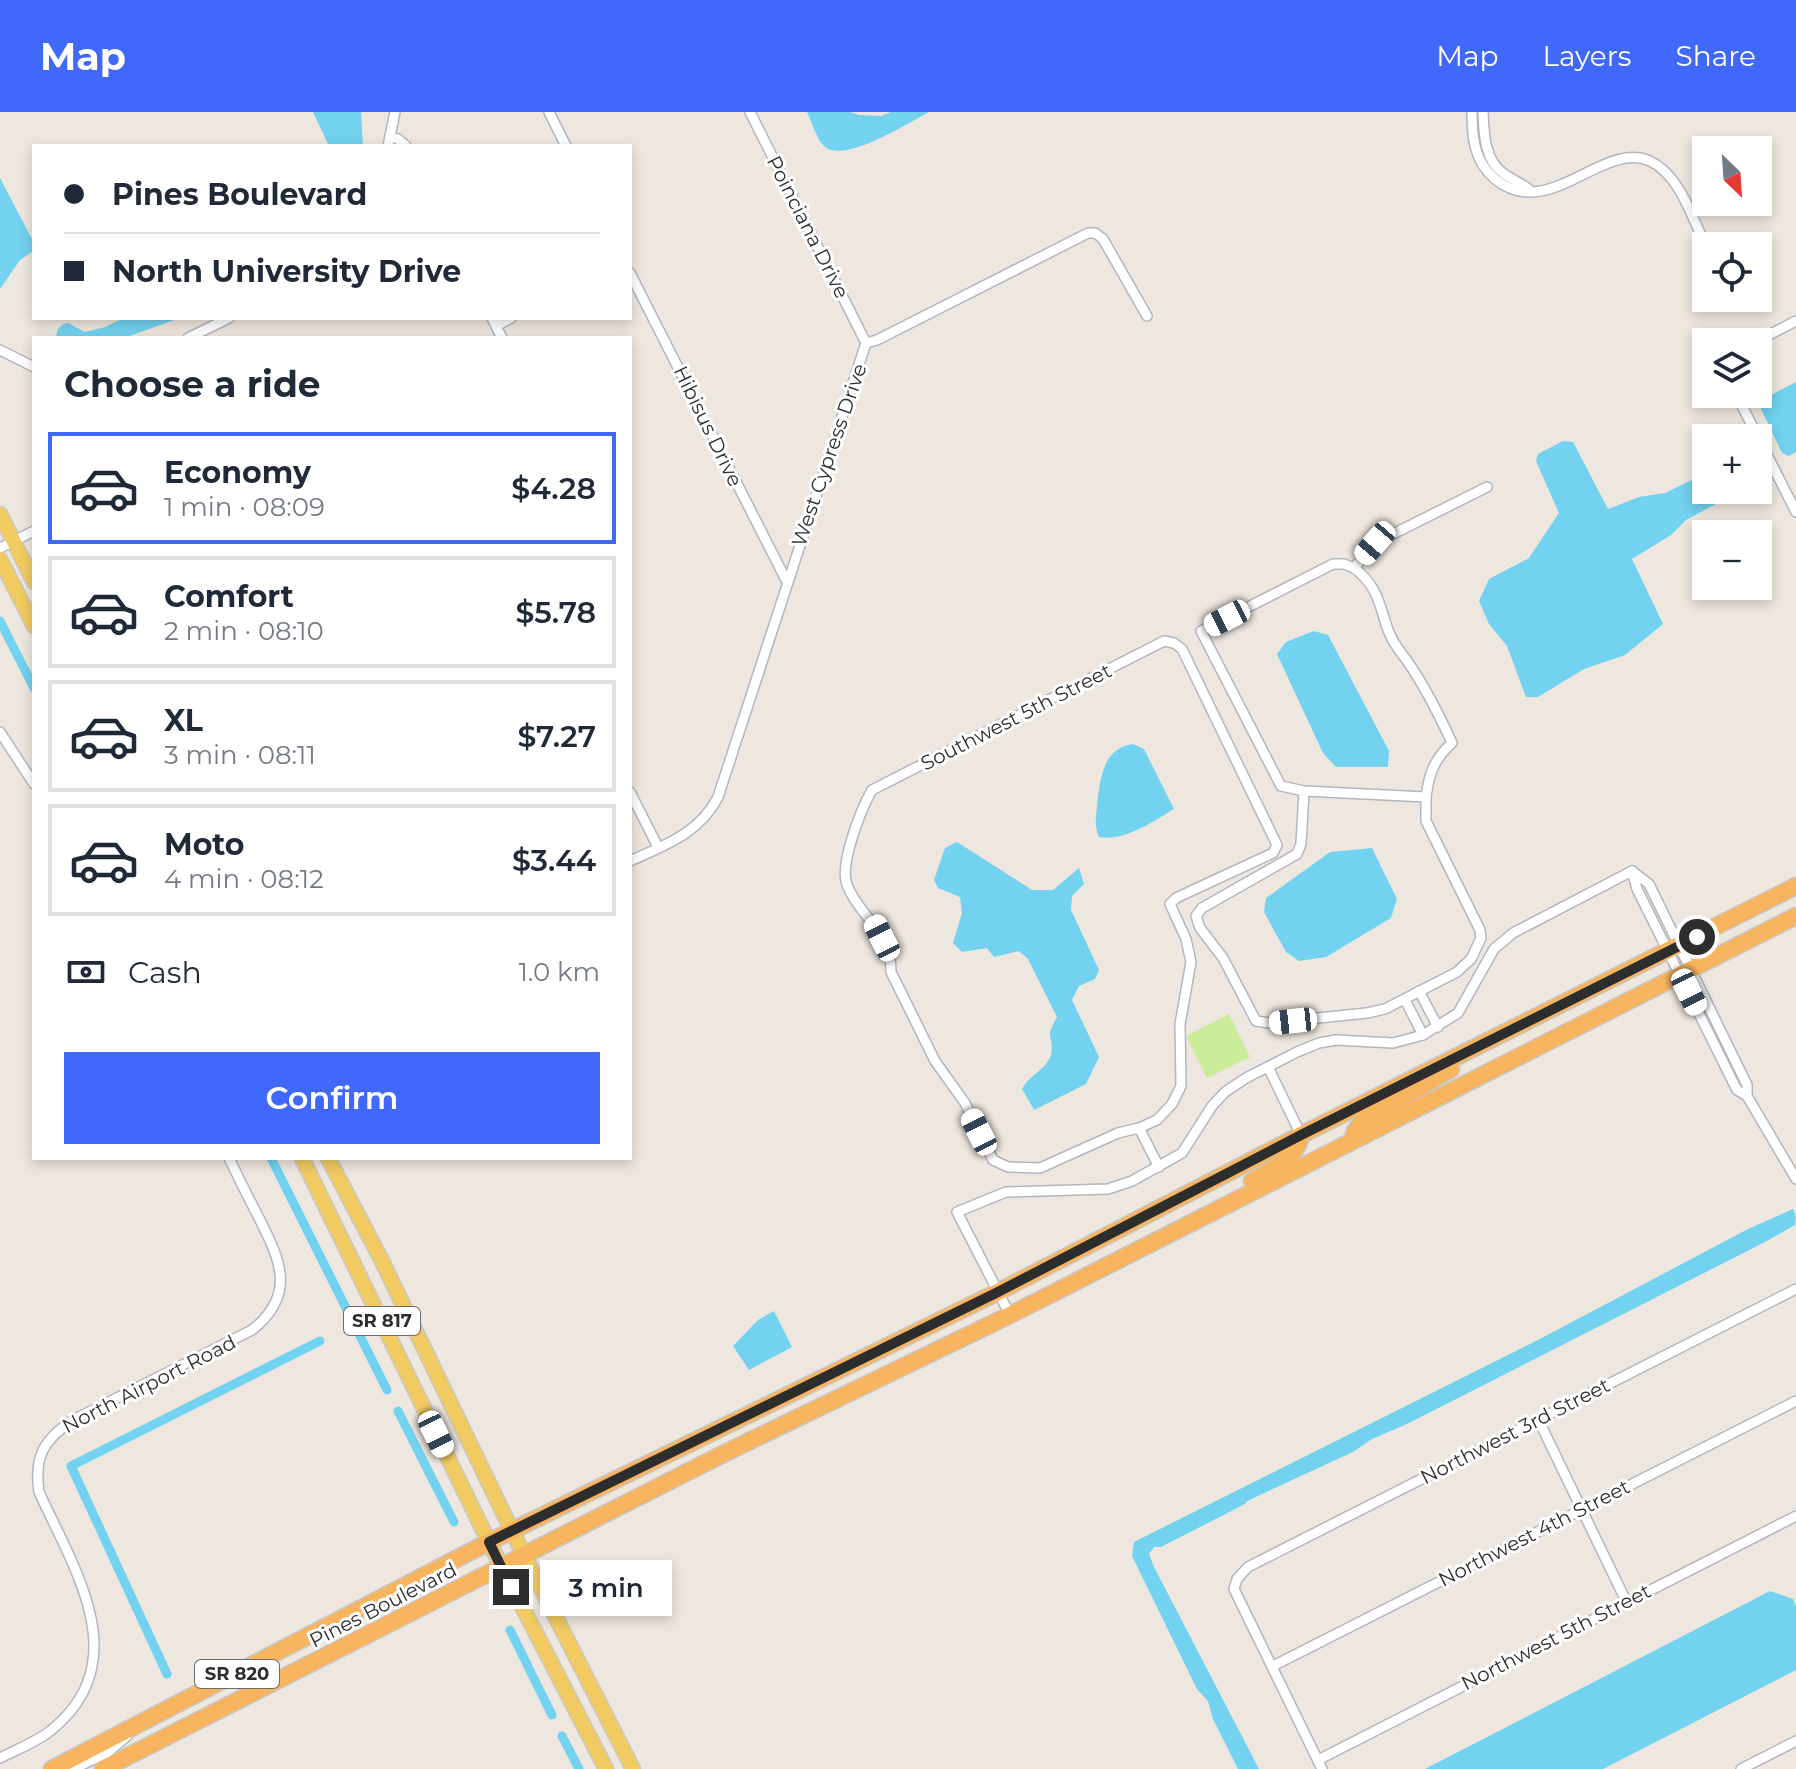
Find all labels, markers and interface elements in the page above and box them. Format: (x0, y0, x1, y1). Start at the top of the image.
text: Map (40, 33, 126, 80)
text: Map (1436, 39, 1499, 73)
text: Layers (1543, 39, 1632, 73)
text: Share (1676, 39, 1756, 73)
north arrow (1692, 136, 1772, 216)
map controls (1692, 136, 1772, 600)
street label: Poinciana Drive (762, 152, 854, 302)
text: Pines Boulevard (112, 176, 367, 213)
button: locate (1692, 232, 1772, 312)
text: North University Drive (112, 253, 461, 290)
button: layers (1692, 328, 1772, 408)
street label: West Cypress Drive (786, 360, 872, 550)
text: Choose a ride (64, 362, 321, 406)
street label: Hibisus Drive (668, 362, 748, 490)
button: + (1692, 424, 1772, 504)
icon: car (68, 452, 140, 524)
text: Economy (164, 454, 311, 491)
text: $4.28 (511, 470, 596, 507)
text: 1 min · 08:09 (164, 491, 325, 523)
car (1350, 517, 1400, 569)
button: − (1692, 520, 1772, 600)
icon: car (68, 576, 140, 648)
text: Comfort (164, 578, 294, 615)
text: $5.78 (515, 594, 596, 631)
car (1200, 596, 1254, 640)
text: 2 min · 08:10 (164, 615, 324, 647)
street label: Southwest 5th Street (917, 658, 1115, 776)
icon: car (68, 700, 140, 772)
text: XL (164, 702, 203, 739)
text: $7.27 (517, 718, 596, 755)
text: 3 min · 08:11 (164, 739, 316, 771)
icon: car (68, 824, 140, 896)
text: Moto (164, 826, 245, 863)
text: $3.44 (512, 842, 596, 879)
text: 4 min · 08:12 (164, 863, 324, 895)
car (860, 911, 904, 965)
route start (1679, 919, 1715, 955)
icon: cash (64, 950, 108, 994)
text: Cash (128, 954, 202, 991)
text: 1.0 km (518, 956, 600, 988)
car (1668, 965, 1710, 1019)
car (1268, 1007, 1318, 1035)
button: Confirm (64, 1052, 600, 1144)
car (957, 1105, 1001, 1159)
road number: SR 817 (344, 1307, 420, 1335)
street label: North Airport Road (58, 1330, 240, 1438)
street label: Northwest 3rd Street (1416, 1373, 1614, 1489)
car (415, 1407, 457, 1461)
street label: Northwest 4th Street (1434, 1474, 1634, 1592)
street label: Pines Boulevard (305, 1557, 461, 1653)
callout: 3 min (539, 1559, 671, 1615)
route end (493, 1569, 529, 1605)
text: 3 min (568, 1572, 644, 1604)
street label: Northwest 5th Street (1457, 1579, 1655, 1695)
road number: SR 820 (195, 1660, 279, 1688)

